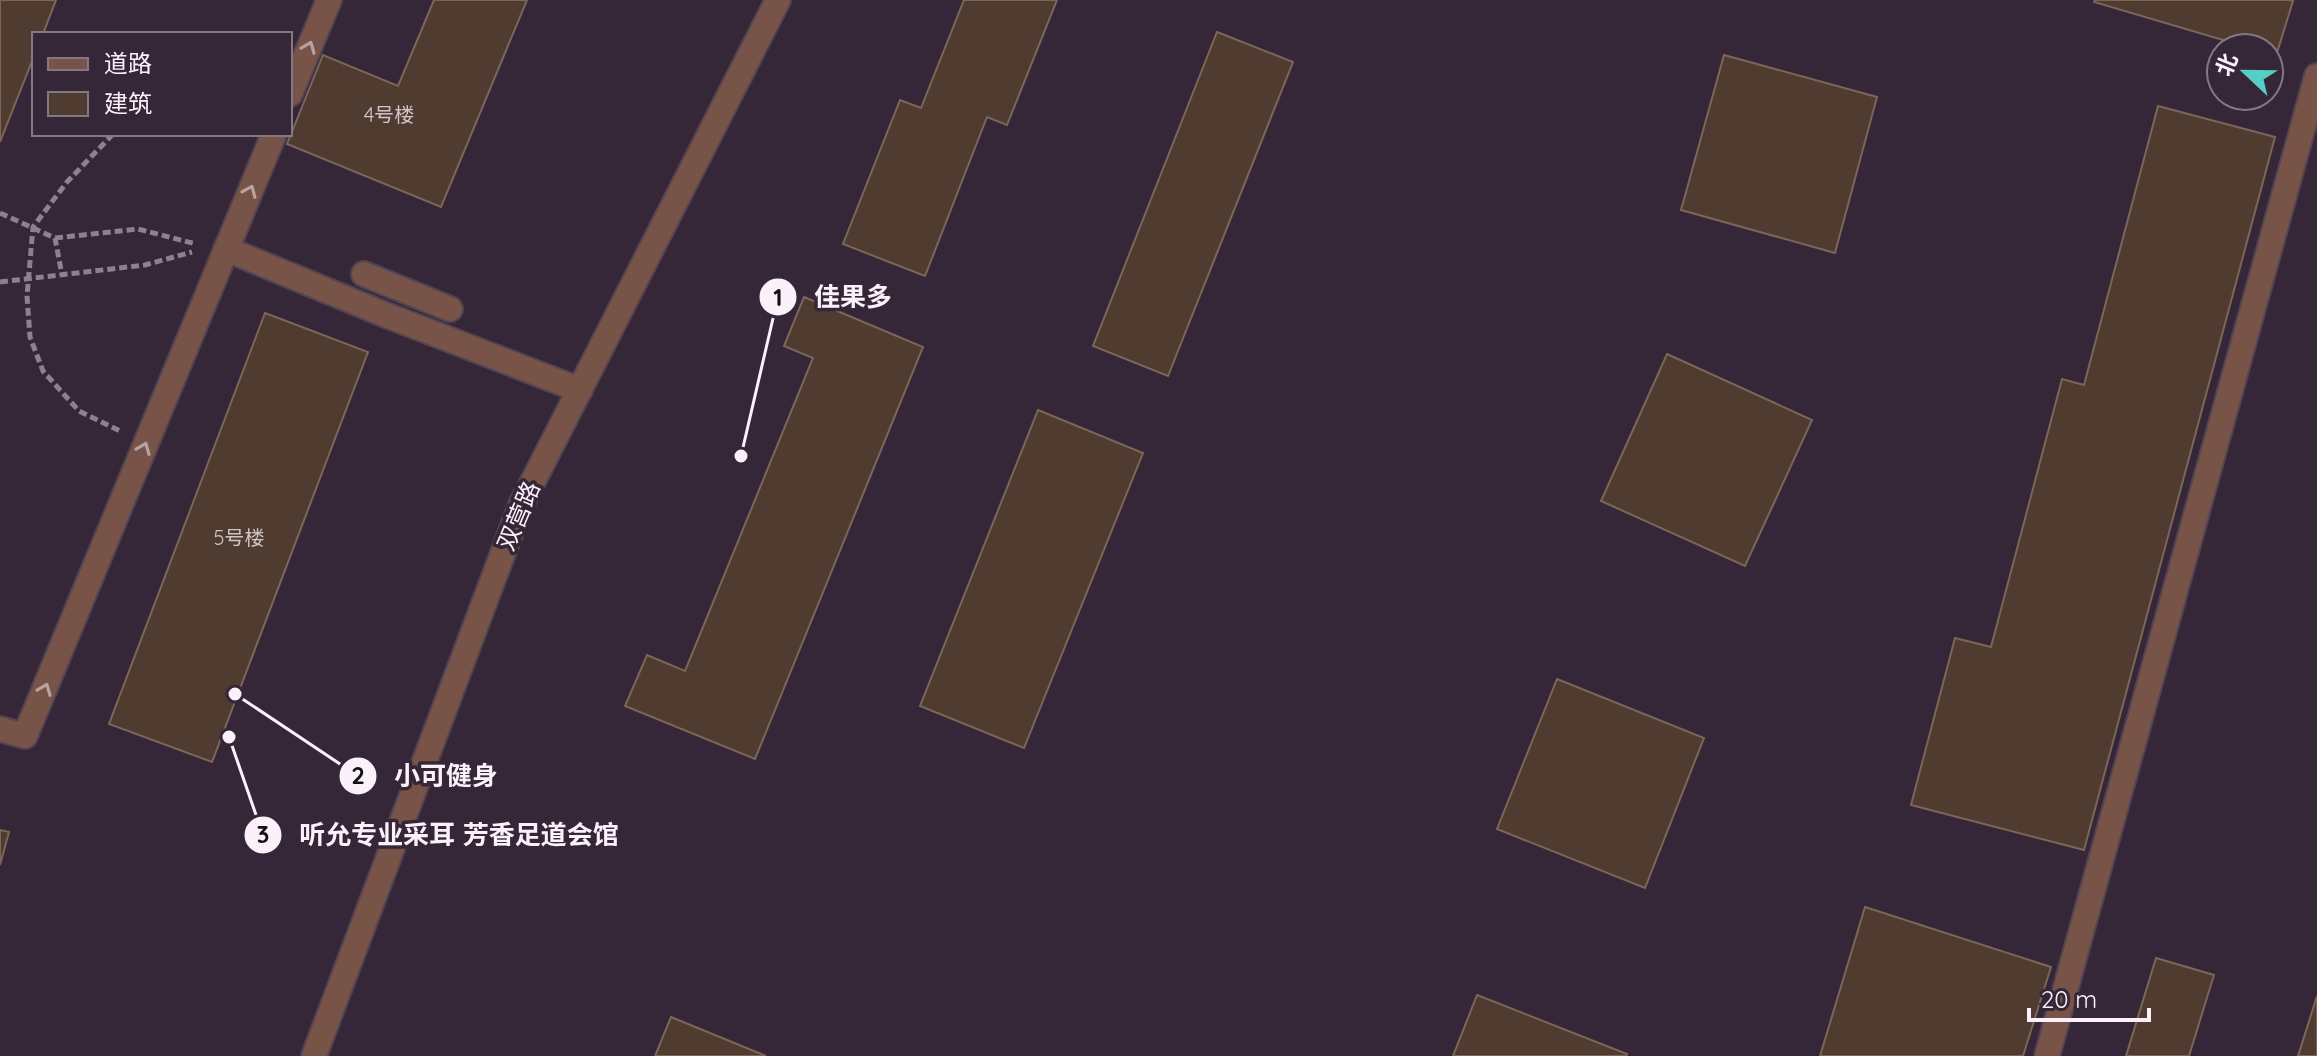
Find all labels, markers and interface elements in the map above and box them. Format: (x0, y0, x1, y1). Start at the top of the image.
legend (32, 32, 292, 136)
north arrow (2205, 32, 2285, 112)
one-way arrow (300, 41, 316, 55)
text: 道路 (104, 48, 152, 78)
text: 北 (2209, 49, 2244, 80)
text: 建筑 (104, 88, 152, 118)
house number: 4号楼 (364, 102, 414, 127)
one-way arrow (240, 185, 256, 200)
callout: 佳果多 (758, 272, 908, 322)
text: 佳果多 (814, 280, 892, 313)
text: 1 (773, 282, 783, 312)
one-way arrow (134, 442, 151, 456)
street label: 双营路 (490, 477, 546, 555)
house number: 5号楼 (214, 525, 264, 550)
one-way arrow (35, 683, 52, 697)
callout: 小可健身 (338, 751, 514, 801)
text: 小可健身 (394, 759, 498, 792)
text: 2 (351, 760, 365, 790)
callout: 听允专业采耳 芳香足道会馆 (243, 810, 634, 860)
text: 听允专业采耳 芳香足道会馆 (299, 818, 619, 851)
text: 3 (257, 819, 269, 849)
scale bar (2029, 972, 2149, 1022)
text: 20 m (2041, 984, 2097, 1014)

